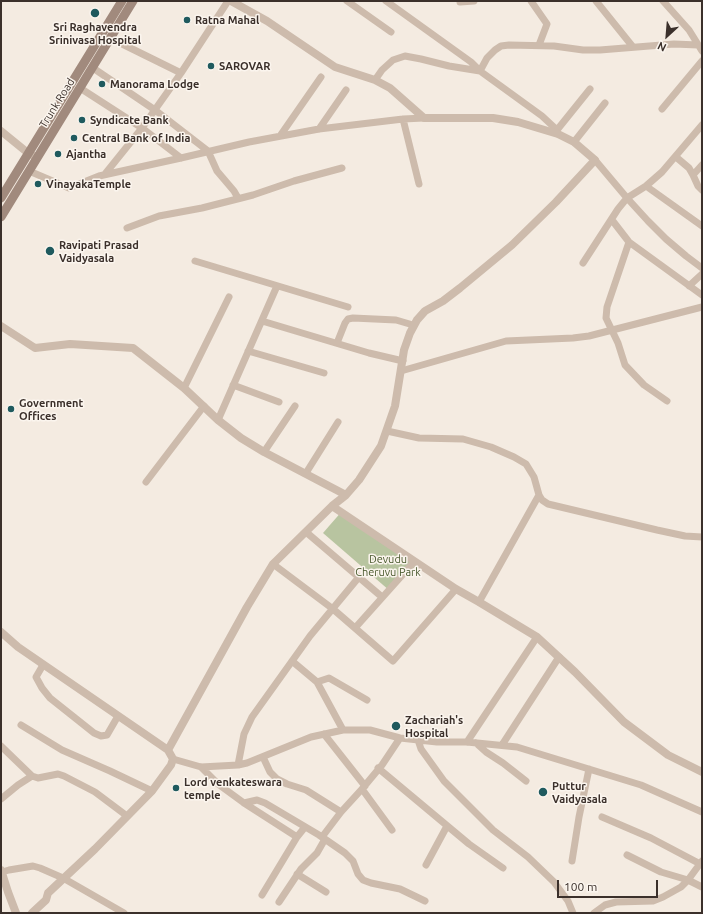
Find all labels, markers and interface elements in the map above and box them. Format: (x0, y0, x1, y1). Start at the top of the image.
marker: Sri Raghavendra Srinivasa Hospital (89, 7, 101, 19)
place label: Ratna Mahal (195, 13, 259, 27)
marker: Ratna Mahal (182, 15, 192, 25)
north arrow (647, 16, 687, 56)
place label: Sri Raghavendra Srinivasa Hospital (49, 20, 141, 46)
text: N (655, 40, 668, 54)
place label: SAROVAR (219, 59, 270, 73)
marker: SAROVAR (206, 61, 216, 71)
street label: Trunk Road (37, 76, 77, 130)
place label: Manorama Lodge (110, 77, 199, 91)
marker: Manorama Lodge (97, 79, 107, 89)
place label: Syndicate Bank (90, 113, 169, 127)
marker: Syndicate Bank (77, 115, 87, 125)
place label: Central Bank of India (82, 131, 190, 145)
marker: Central Bank of India (69, 133, 79, 143)
place label: Ajantha (66, 147, 106, 161)
marker: Ajantha (53, 149, 63, 159)
place label: VinayakaTemple (46, 177, 131, 191)
marker: VinayakaTemple (33, 179, 43, 189)
place label: Ravipati Prasad Vaidyasala (59, 238, 139, 264)
marker: Ravipati Prasad Vaidyasala (44, 245, 56, 257)
place label: Government Offices (19, 396, 83, 422)
marker: Government Offices (6, 404, 16, 414)
park label: Devudu Cheruvu Park (355, 552, 421, 578)
place label: Zachariah's Hospital (405, 713, 463, 739)
marker: Zachariah's Hospital (390, 720, 402, 732)
place label: Lord venkateswara temple (184, 775, 282, 801)
place label: Puttur Vaidyasala (552, 779, 607, 805)
marker: Lord venkateswara temple (171, 783, 181, 793)
marker: Puttur Vaidyasala (537, 786, 549, 798)
scale bar (559, 872, 660, 898)
text: 100 m (564, 880, 597, 893)

